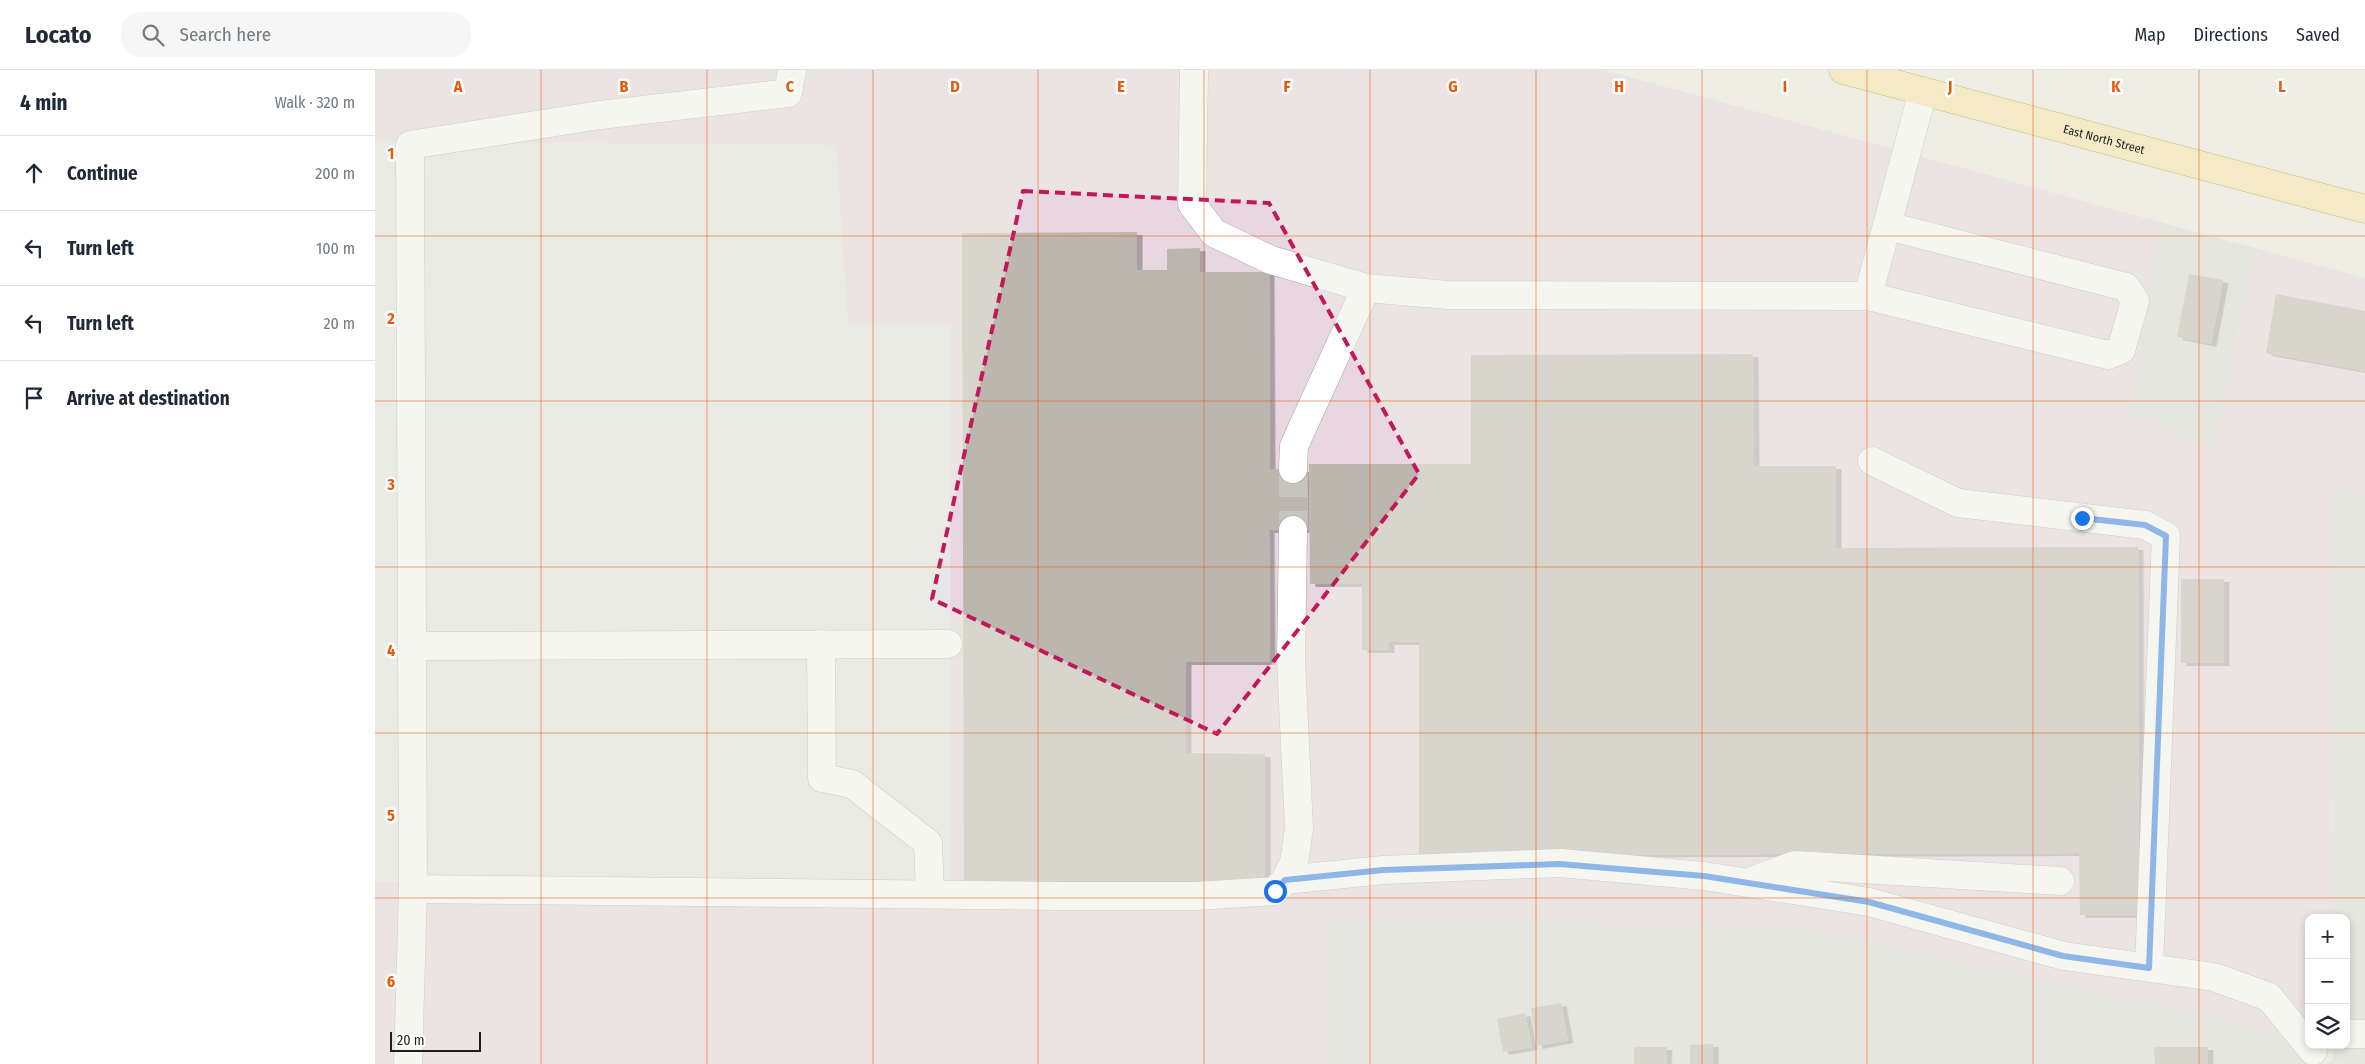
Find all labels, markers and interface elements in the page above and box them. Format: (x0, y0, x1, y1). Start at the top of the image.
search box (121, 12, 471, 57)
text: Locato (25, 21, 91, 49)
icon: search (139, 21, 167, 49)
text: Search here (179, 23, 271, 46)
text: Map (2134, 24, 2166, 46)
text: Directions (2194, 24, 2268, 46)
text: Saved (2296, 24, 2340, 46)
text: A (453, 77, 463, 96)
text: B (620, 77, 629, 96)
text: C (786, 77, 795, 96)
text: D (950, 77, 960, 96)
text: E (1117, 77, 1125, 96)
text: F (1283, 77, 1291, 96)
text: G (1448, 77, 1458, 96)
text: H (1614, 77, 1624, 96)
text: I (1783, 77, 1787, 96)
text: J (1947, 77, 1952, 96)
text: K (2111, 77, 2121, 96)
text: L (2278, 77, 2286, 96)
text: 4 min (20, 90, 68, 116)
text: Walk · 320 m (275, 93, 355, 112)
street label: East North Street (2062, 122, 2146, 157)
text: 1 (388, 144, 394, 163)
icon: ahead (20, 159, 48, 187)
text: Continue (67, 162, 138, 185)
text: 200 m (315, 164, 355, 183)
icon: left (20, 234, 48, 262)
text: Turn left (67, 237, 134, 260)
text: 100 m (316, 239, 355, 258)
icon: left (20, 309, 48, 337)
text: 2 (386, 309, 395, 328)
text: Turn left (67, 312, 134, 335)
text: 20 m (324, 314, 355, 333)
icon: arrive (20, 384, 48, 412)
text: Arrive at destination (67, 387, 230, 410)
text: 3 (386, 475, 395, 494)
route end (2071, 507, 2094, 530)
text: 4 (387, 641, 395, 660)
text: 5 (387, 806, 395, 825)
route start (1264, 880, 1287, 903)
map controls (2305, 914, 2350, 1049)
button: + (2305, 914, 2350, 959)
button: − (2305, 959, 2350, 1004)
text: 6 (387, 972, 395, 991)
button: layers (2305, 1004, 2350, 1049)
scale bar (390, 1029, 481, 1052)
text: 20 m (397, 1032, 425, 1049)

